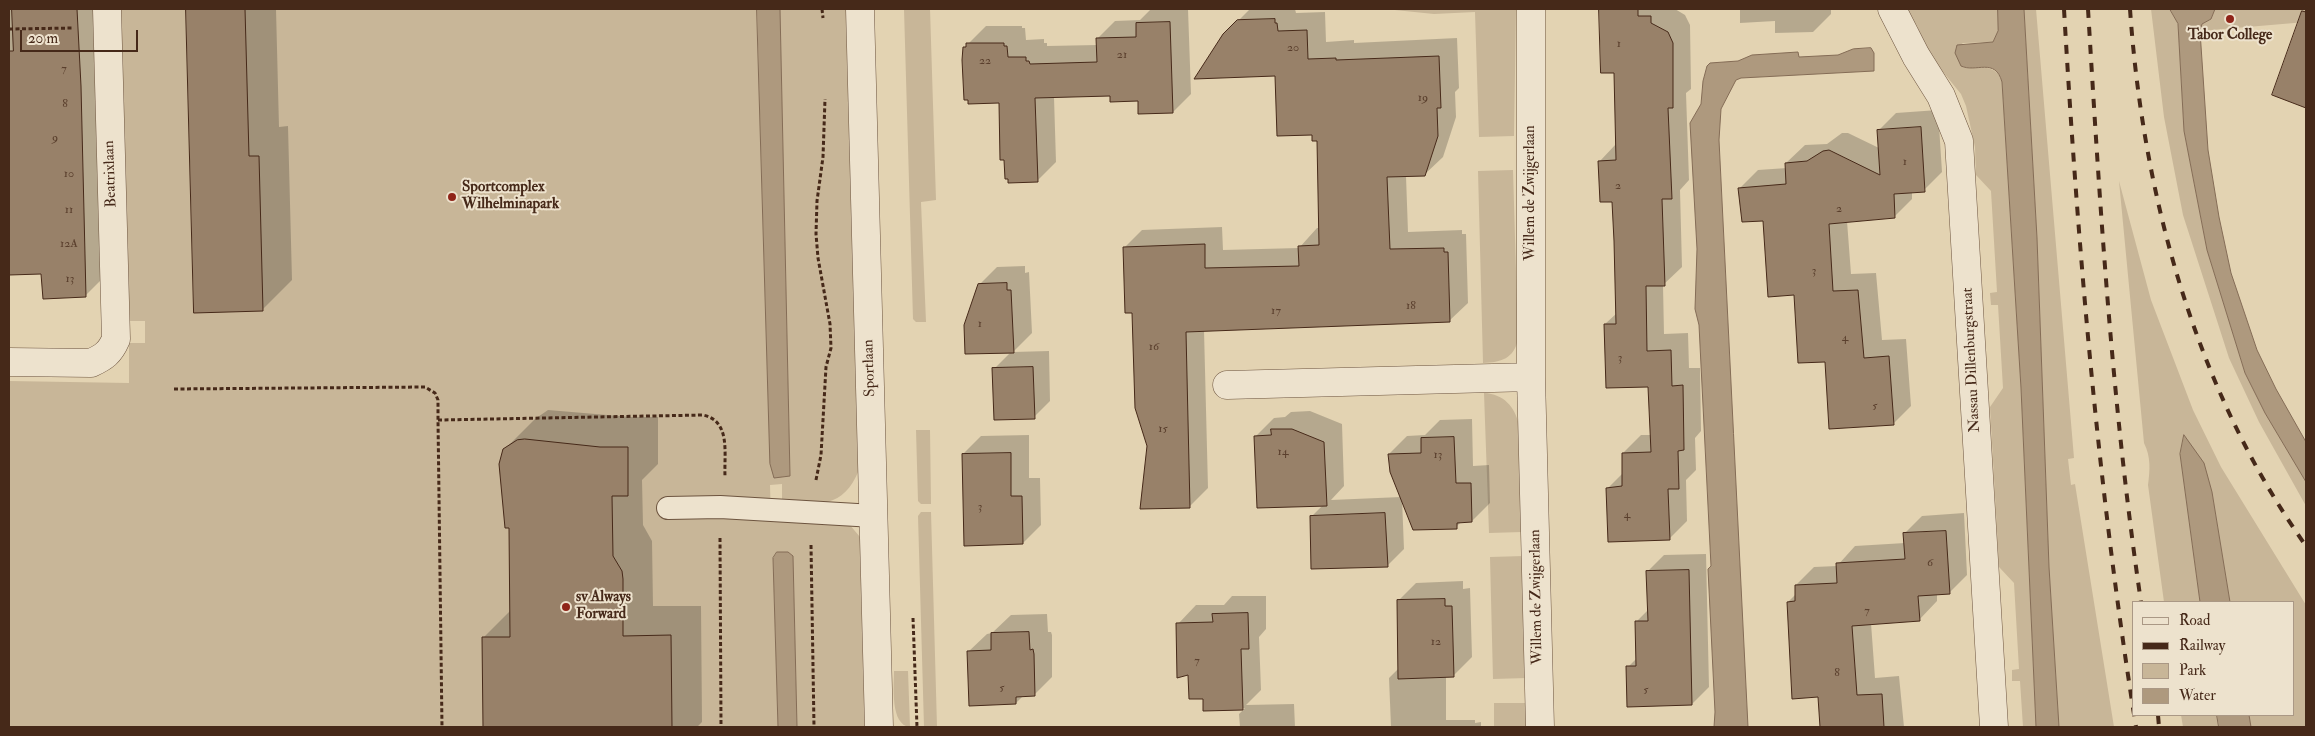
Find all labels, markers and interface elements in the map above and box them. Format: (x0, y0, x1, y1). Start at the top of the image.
marker: Tabor College (2224, 13, 2236, 25)
scale bar (22, 20, 140, 52)
place label: Tabor College (2188, 27, 2272, 45)
text: 20 m (28, 29, 58, 48)
house number: 1 (1617, 37, 1621, 51)
house number: 20 (1287, 41, 1299, 55)
house number: 21 (1117, 48, 1127, 62)
house number: 22 (979, 54, 991, 68)
house number: 7 (61, 62, 67, 76)
house number: 19 (1418, 91, 1428, 105)
house number: 8 (62, 97, 68, 111)
street label: Willem de Zwijgerlaan (1522, 125, 1540, 261)
house number: 9 (52, 131, 58, 145)
street label: Beatrixlaan (101, 140, 121, 208)
house number: 1 (1903, 155, 1907, 169)
house number: 10 (64, 167, 74, 181)
place label: Sportcomplex Wilhelminapark (462, 179, 559, 214)
house number: 2 (1615, 179, 1621, 193)
marker: Sportcomplex Wilhelminapark (446, 191, 458, 203)
house number: 2 (1836, 202, 1842, 216)
house number: 11 (65, 203, 73, 217)
house number: 12A (60, 237, 78, 251)
house number: 3 (1812, 264, 1816, 278)
house number: 13 (66, 272, 74, 286)
street label: Nassau Dillenburgstraat (1959, 287, 1985, 433)
house number: 18 (1406, 299, 1416, 313)
house number: 17 (1271, 304, 1281, 318)
house number: 1 (978, 317, 982, 331)
house number: 4 (1842, 331, 1848, 345)
street label: Sportlaan (860, 339, 880, 397)
house number: 16 (1149, 340, 1159, 354)
house number: 3 (1618, 351, 1622, 365)
house number: 5 (1872, 399, 1878, 413)
house number: 15 (1158, 422, 1168, 436)
house number: 14 (1278, 445, 1288, 459)
house number: 13 (1434, 448, 1442, 462)
house number: 3 (978, 500, 982, 514)
house number: 4 (1624, 508, 1630, 522)
street label: Willem de Zwijgerlaan (1527, 529, 1547, 665)
house number: 6 (1927, 556, 1933, 570)
place label: sv Always Forward (576, 589, 631, 624)
marker: sv Always Forward (560, 601, 572, 613)
legend (2132, 601, 2295, 716)
house number: 7 (1864, 604, 1870, 618)
text: Road (2179, 611, 2210, 630)
house number: 12 (1431, 635, 1441, 649)
text: Railway (2179, 636, 2225, 655)
house number: 7 (1194, 654, 1200, 668)
text: Park (2179, 661, 2206, 680)
house number: 8 (1834, 666, 1840, 680)
house number: 5 (999, 681, 1005, 695)
house number: 5 (1643, 683, 1649, 697)
text: Water (2179, 686, 2216, 705)

